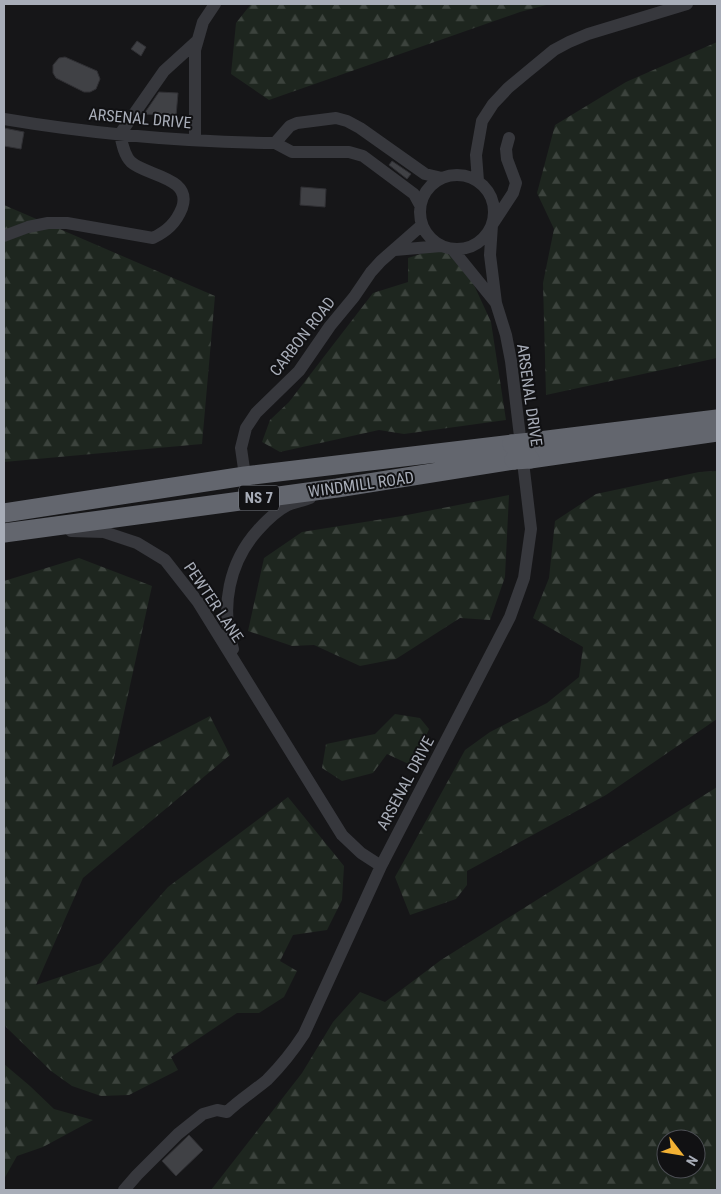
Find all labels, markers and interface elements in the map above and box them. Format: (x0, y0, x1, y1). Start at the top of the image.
street label: ARSENAL DRIVE (88, 105, 192, 132)
street label: CARBON ROAD (266, 293, 339, 380)
street label: ARSENAL DRIVE (513, 343, 546, 447)
street label: WINDMILL ROAD (307, 468, 415, 501)
road number: NS 7 (239, 486, 279, 510)
street label: PEWTER LANE (180, 559, 247, 646)
street label: ARSENAL DRIVE (373, 733, 438, 833)
north arrow (656, 1129, 706, 1179)
text: N (683, 1153, 701, 1168)

